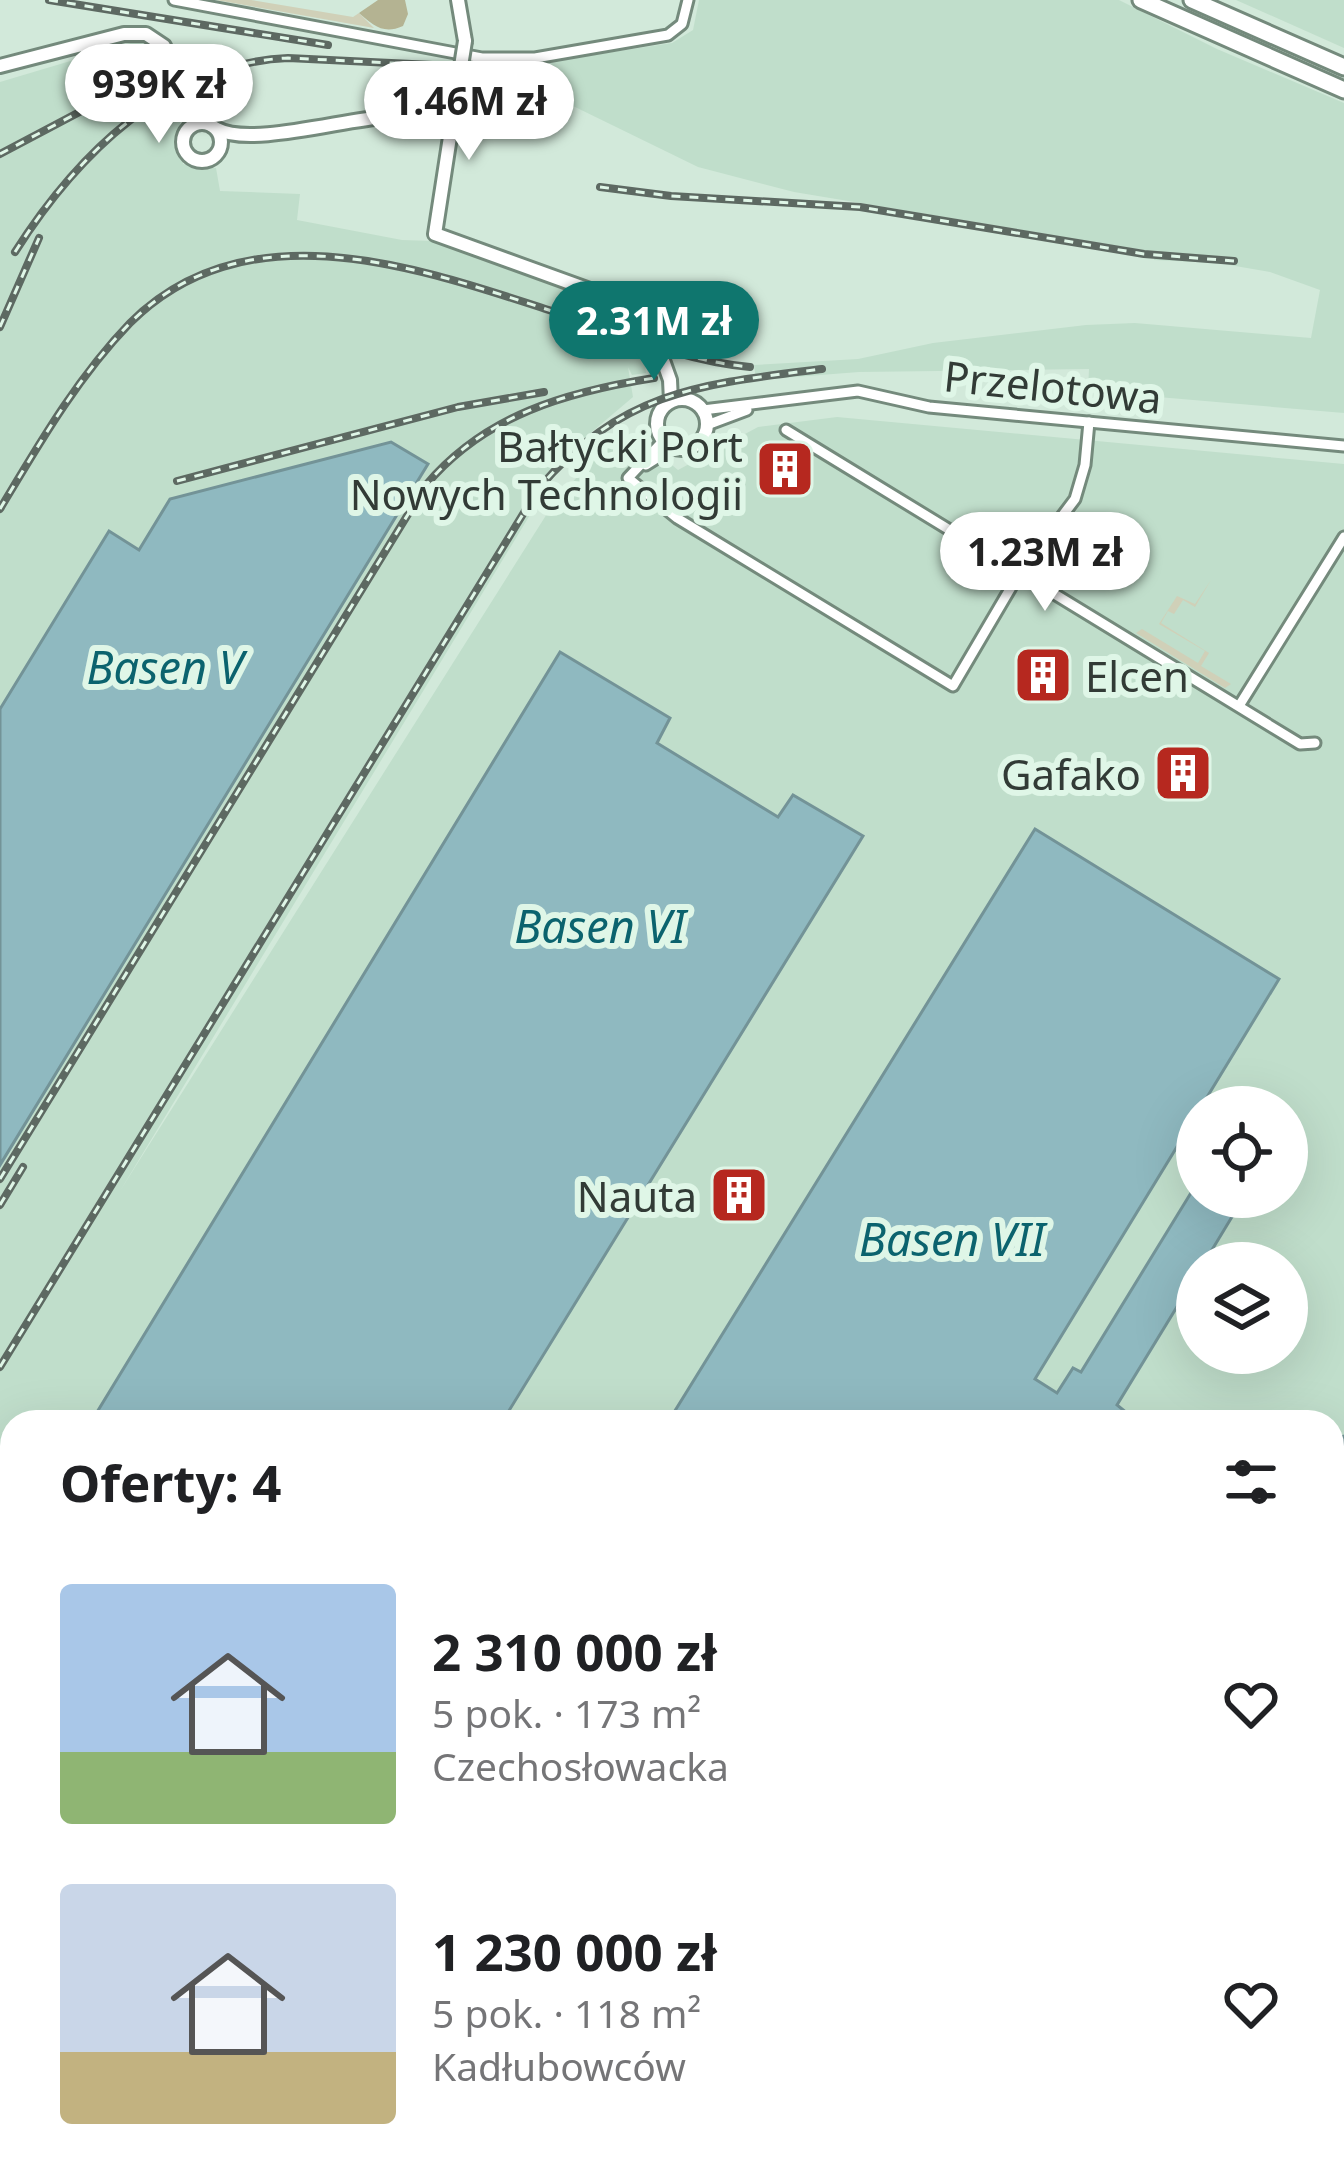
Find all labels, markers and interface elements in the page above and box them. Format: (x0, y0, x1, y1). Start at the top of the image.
pin: 939K zł (48, 44, 270, 146)
text: 939K zł (92, 56, 226, 109)
pin: 1.46M zł (345, 61, 593, 163)
text: 1.46M zł (391, 73, 547, 126)
pin: 2.31M zł (530, 281, 778, 383)
text: 2.31M zł (576, 293, 732, 346)
street label: Przelotowa (941, 346, 1165, 426)
place label: Bałtycki Port Nowych Technologii (350, 417, 743, 522)
building icon: Bałtycki Port Nowych Technologii (754, 438, 816, 500)
pin: 1.23M zł (921, 512, 1169, 614)
text: 1.23M zł (967, 524, 1123, 577)
water label: Basen V (86, 636, 248, 697)
building icon: Elcen (1012, 644, 1074, 706)
place label: Elcen (1085, 647, 1189, 704)
building icon: Gafako (1152, 742, 1214, 804)
place label: Gafako (1001, 745, 1141, 802)
water label: Basen VI (514, 895, 689, 956)
map controls (1176, 1086, 1308, 1374)
button: locate (1176, 1086, 1308, 1218)
building icon: Nauta (708, 1164, 770, 1226)
place label: Nauta (577, 1167, 697, 1224)
water label: Basen VII (859, 1208, 1049, 1269)
button: layers (1176, 1242, 1308, 1374)
text: Oferty: 4 (60, 1447, 281, 1517)
icon: filters (1218, 1449, 1284, 1515)
text: 2 310 000 zł (432, 1616, 717, 1686)
icon: home (156, 1632, 300, 1776)
icon: heart (1218, 1671, 1284, 1737)
text: 5 pok. · 173 m² (432, 1686, 701, 1739)
text: Czechosłowacka (432, 1739, 729, 1792)
text: 1 230 000 zł (432, 1916, 717, 1986)
icon: home (156, 1932, 300, 2076)
icon: heart (1218, 1971, 1284, 2037)
text: 5 pok. · 118 m² (432, 1986, 701, 2039)
text: Kadłubowców (432, 2039, 686, 2092)

